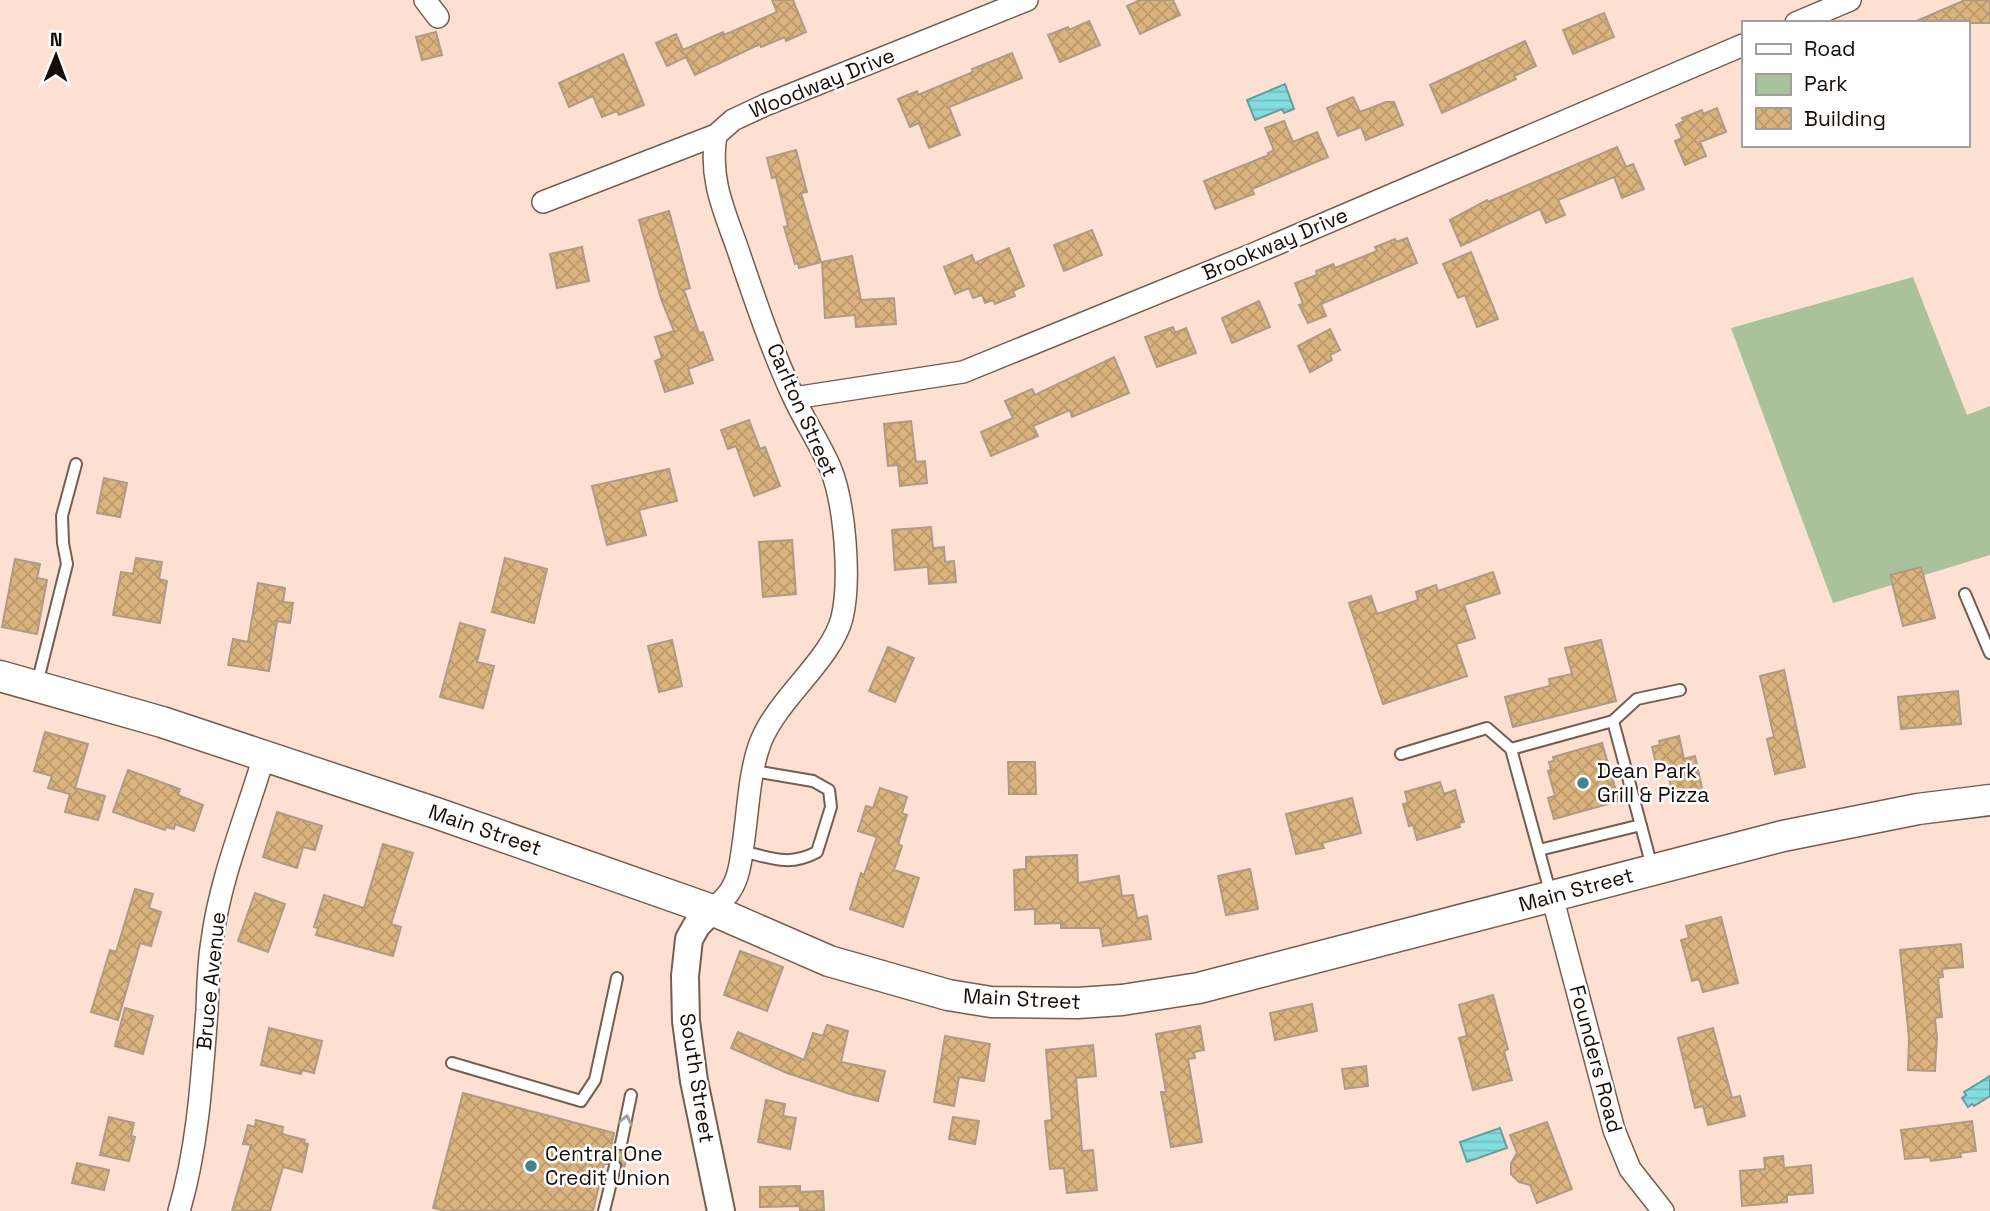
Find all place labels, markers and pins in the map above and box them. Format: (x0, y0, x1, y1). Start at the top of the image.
place label: Dean Park Grill & Pizza (1597, 757, 1709, 808)
marker: Dean Park Grill & Pizza (1575, 775, 1591, 791)
place label: Central One Credit Union (545, 1140, 670, 1191)
marker: Central One Credit Union (523, 1158, 539, 1174)

